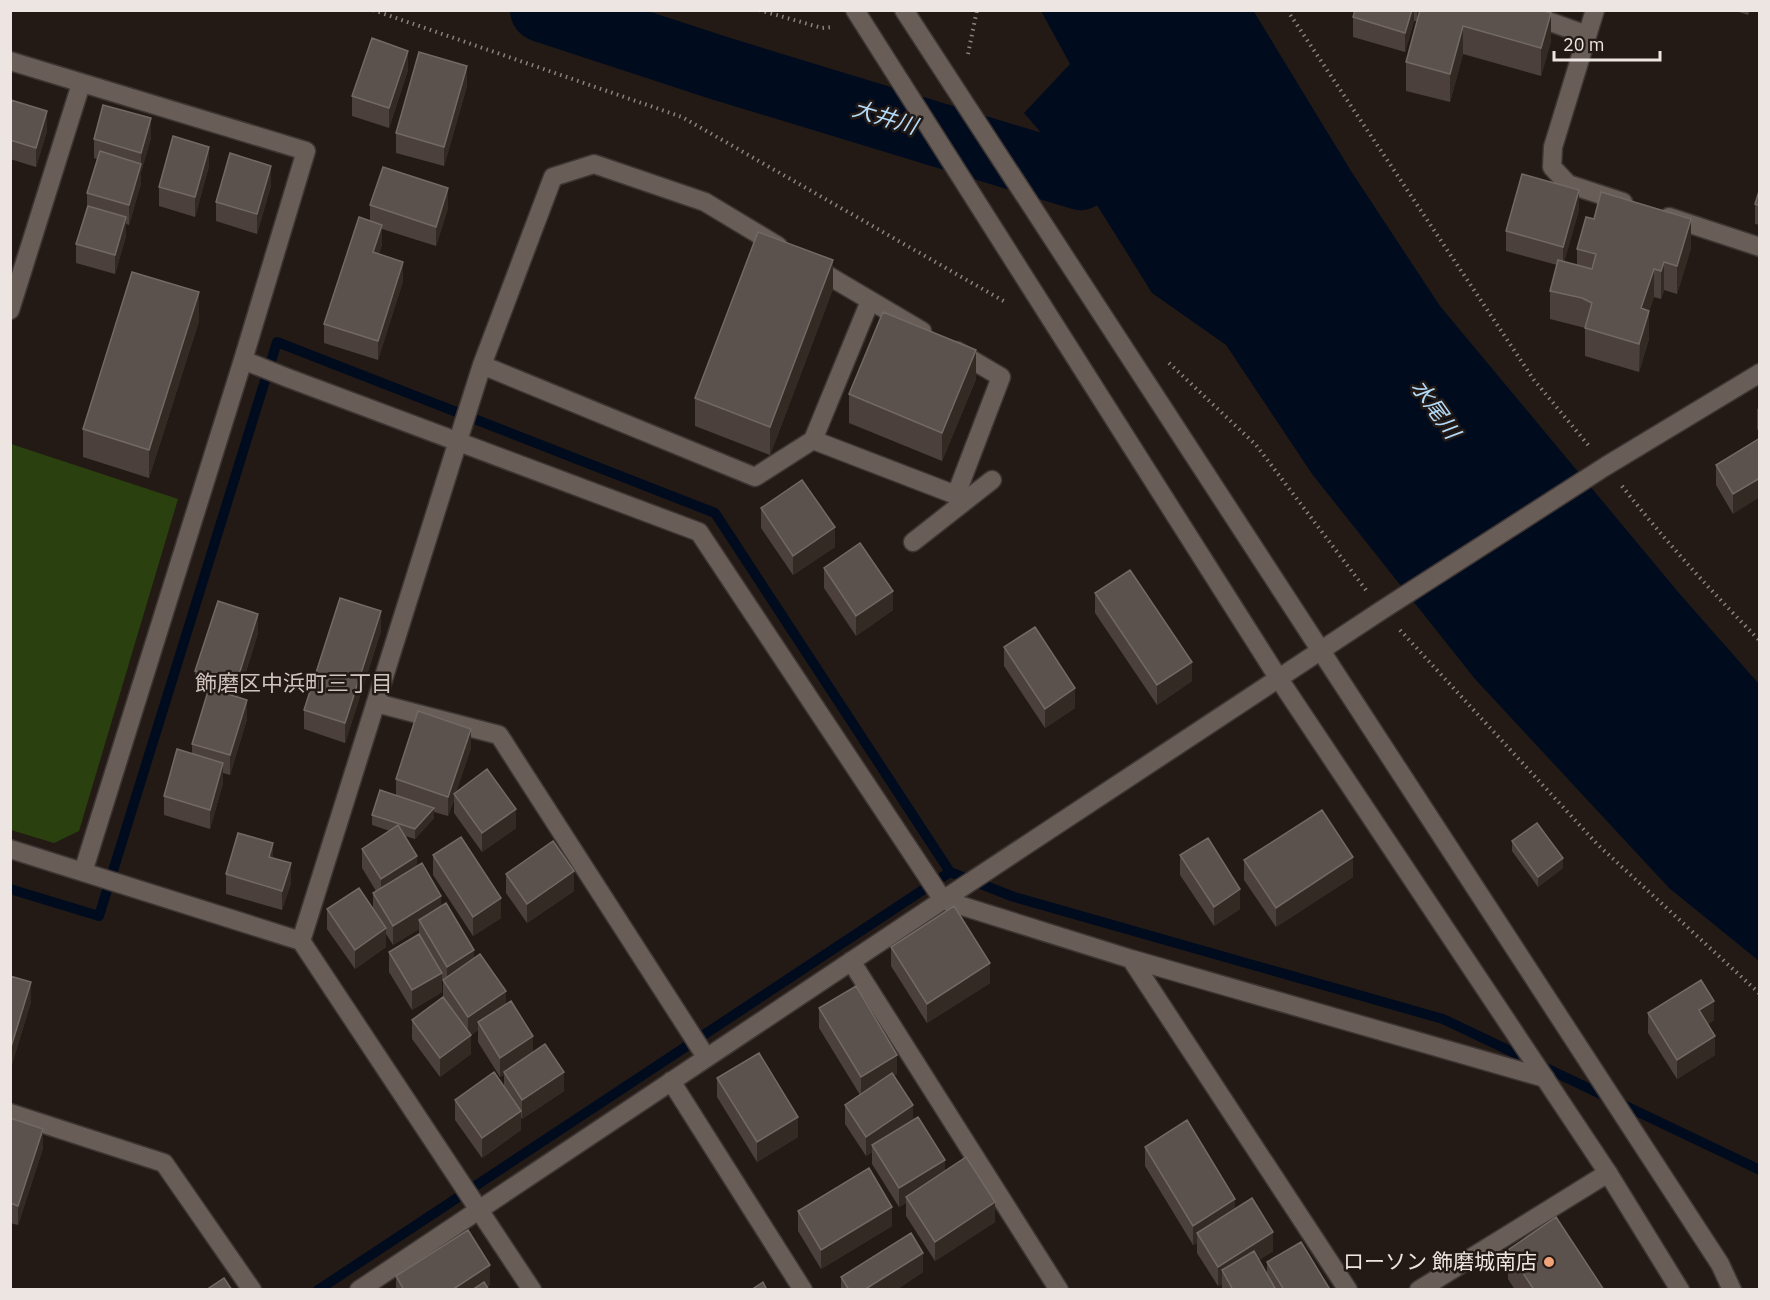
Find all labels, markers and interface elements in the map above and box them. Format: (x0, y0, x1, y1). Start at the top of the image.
scale bar (1554, 24, 1660, 62)
text: 20 m (1563, 33, 1605, 56)
water label: 大井川 (849, 93, 923, 141)
water label: 水尾川 (1406, 373, 1468, 446)
district label: 飾磨区中浜町三丁目 (195, 668, 393, 697)
place label: ローソン 飾磨城南店 (1343, 1247, 1537, 1275)
marker: ローソン 飾磨城南店 (1542, 1255, 1556, 1269)

